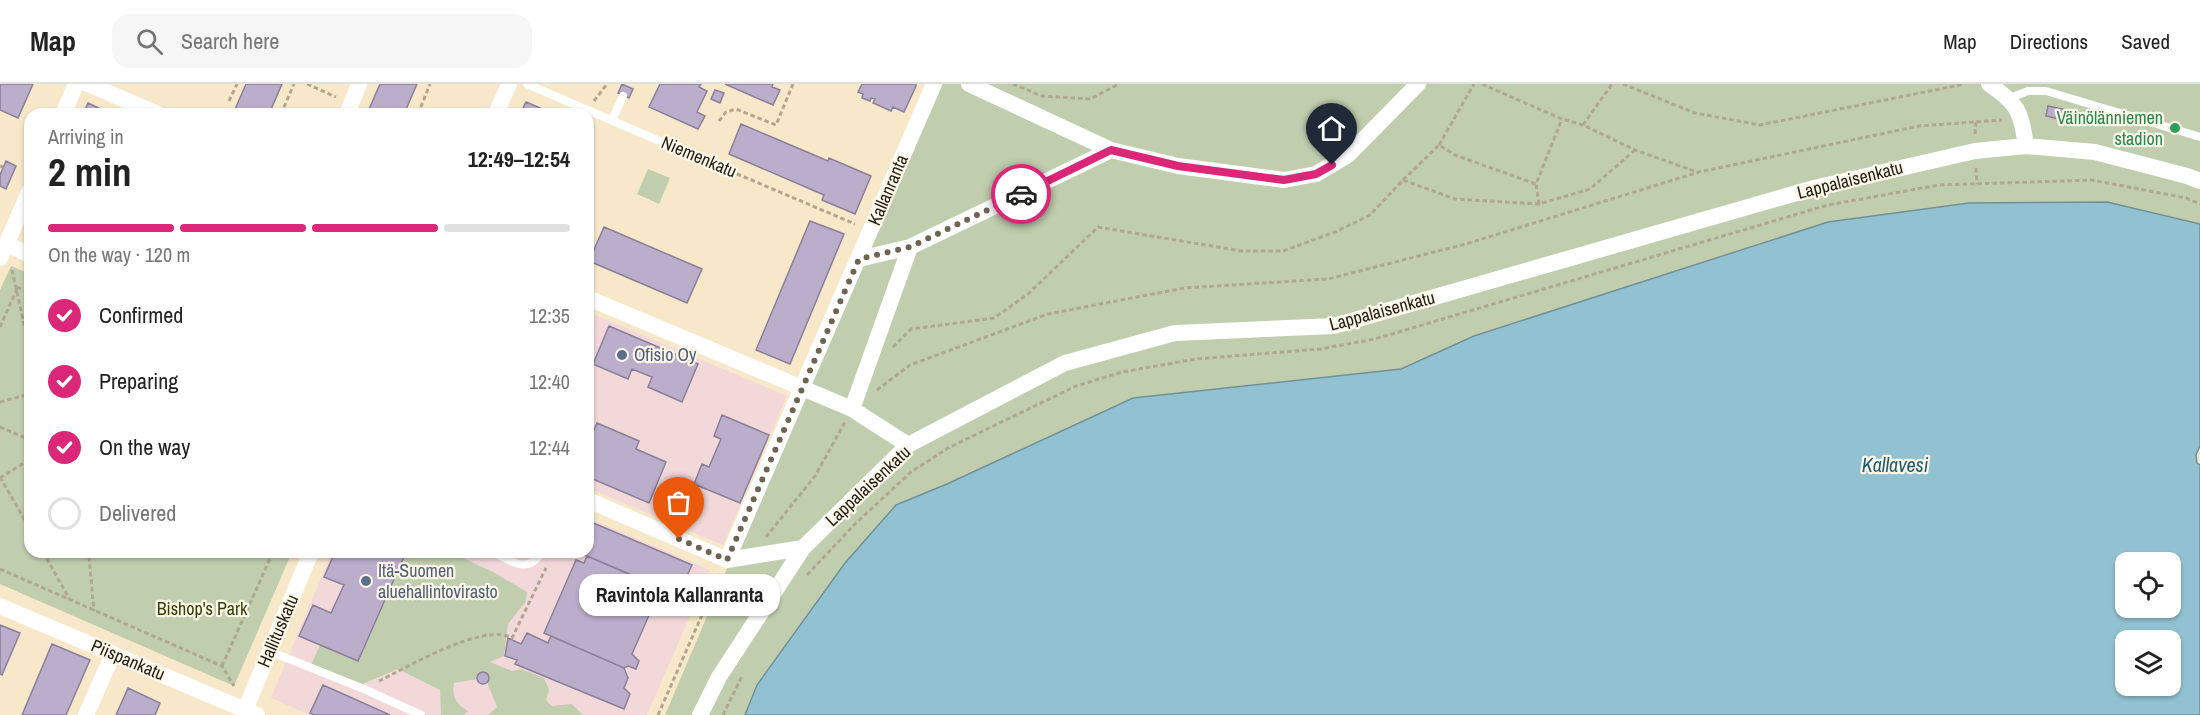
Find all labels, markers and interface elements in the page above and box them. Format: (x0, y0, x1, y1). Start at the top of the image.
search box (112, 14, 532, 68)
text: Map (30, 22, 76, 60)
icon: search (133, 25, 166, 58)
text: Search here (181, 26, 279, 56)
text: Map (1943, 27, 1977, 56)
text: Directions (2010, 27, 2088, 56)
text: Saved (2121, 27, 2170, 56)
pin (1306, 103, 1357, 165)
place label: Väinölänniemen stadion (2057, 105, 2163, 151)
icon: home (1315, 112, 1348, 145)
marker: Väinölänniemen stadion (2168, 121, 2182, 135)
text: Arriving in (48, 123, 124, 150)
street label: Niemenkatu (658, 129, 741, 184)
text: 12:49–12:54 (468, 144, 570, 174)
text: 2 min (48, 146, 132, 198)
street label: Kallanranta (861, 151, 914, 229)
street label: Lappalaisenkatu (1794, 154, 1905, 205)
courier (991, 164, 1051, 224)
icon: car (1005, 178, 1038, 211)
text: On the way · 120 m (48, 241, 190, 268)
street label: Lappalaisenkatu (1326, 284, 1437, 337)
icon: check (48, 299, 81, 332)
text: Confirmed (99, 300, 183, 330)
text: 12:35 (529, 302, 570, 329)
place label: Ofisio Oy (634, 342, 697, 367)
marker: Ofisio Oy (615, 348, 629, 362)
icon: check (48, 365, 81, 398)
text: Preparing (99, 366, 178, 396)
text: 12:40 (529, 368, 570, 395)
icon: check (48, 431, 81, 464)
text: On the way (99, 432, 190, 462)
text: 12:44 (529, 434, 570, 461)
street label: Lappalaisenkatu (820, 440, 916, 532)
water label: Kallavesi (1862, 451, 1929, 478)
pin (653, 477, 704, 539)
icon: bag (662, 486, 695, 519)
text: Delivered (99, 498, 176, 528)
map controls (2115, 552, 2181, 696)
button: locate (2115, 552, 2181, 618)
place label: Itä-Suomen aluehallintovirasto (378, 558, 498, 604)
marker: Itä-Suomen aluehallintovirasto (359, 574, 373, 588)
callout: Ravintola Kallanranta (578, 575, 780, 617)
text: Ravintola Kallanranta (596, 581, 763, 608)
street label: Hallituskatu (251, 590, 304, 671)
park label: Bishop's Park (157, 596, 248, 621)
button: layers (2115, 630, 2181, 696)
street label: Piispankatu (87, 633, 169, 686)

